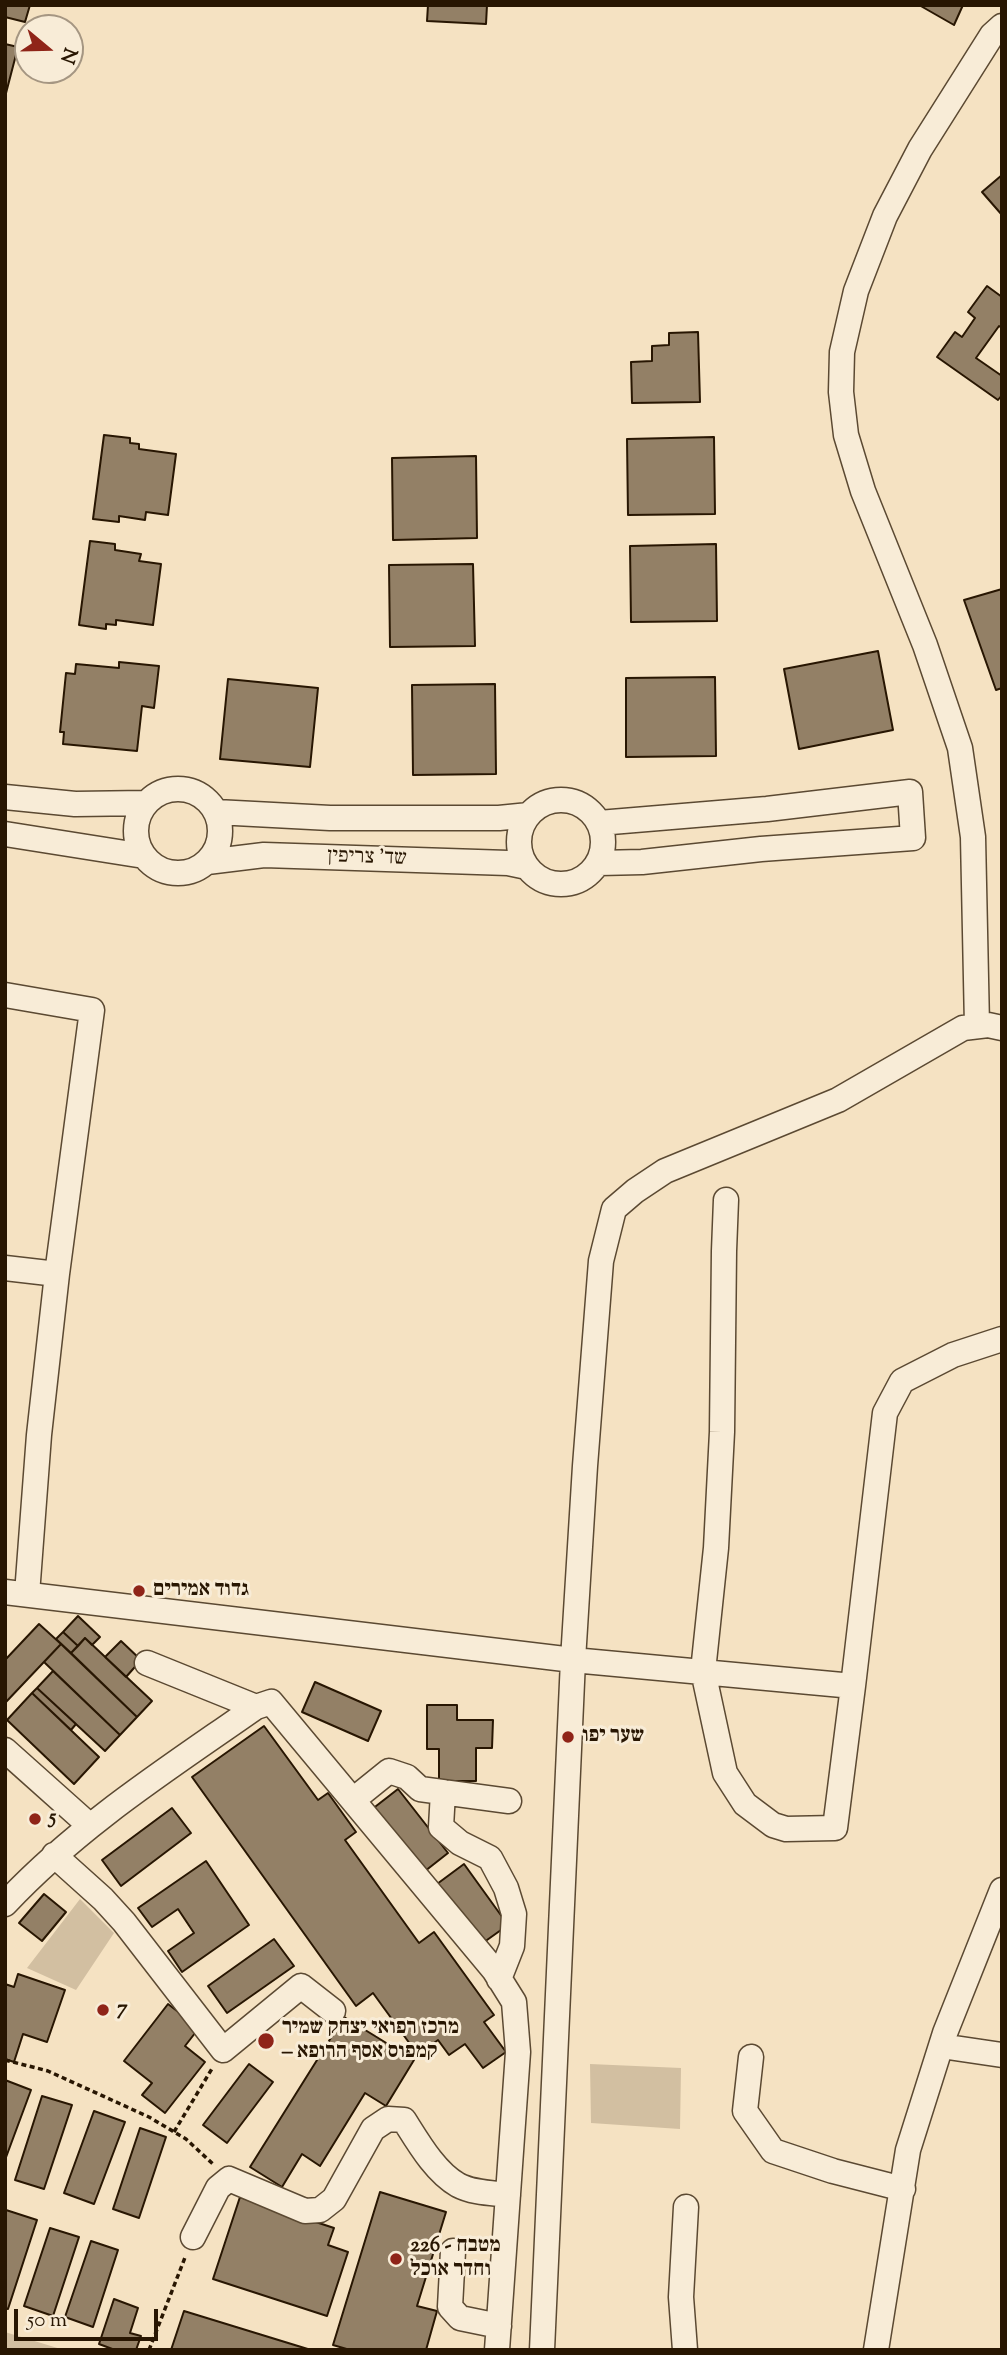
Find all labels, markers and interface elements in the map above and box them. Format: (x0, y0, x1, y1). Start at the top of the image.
north arrow (14, 14, 84, 84)
text: N (52, 44, 83, 67)
street label: שד' צריפין (327, 845, 407, 873)
place label: גדוד אמירים (153, 1578, 249, 1604)
marker: גדוד אמירים (131, 1583, 147, 1599)
place label: שער יפו (582, 1724, 644, 1750)
marker: שער יפו (560, 1729, 576, 1745)
place label: 5 (49, 1806, 56, 1832)
marker: 5 (27, 1811, 43, 1827)
place label: 7 (117, 1997, 128, 2023)
marker: 7 (95, 2002, 111, 2018)
place label: מרכז רפואי יצחק שמיר – קמפוס אסף הרופא (282, 2016, 459, 2066)
marker: מרכז רפואי יצחק שמיר – קמפוס אסף הרופא (256, 2031, 276, 2051)
place label: 226 - מטבח וחדר אוכל (410, 2234, 501, 2284)
marker: 226 - מטבח וחדר אוכל (388, 2251, 404, 2267)
scale bar (18, 2296, 161, 2340)
text: 50 m (27, 2306, 67, 2336)

